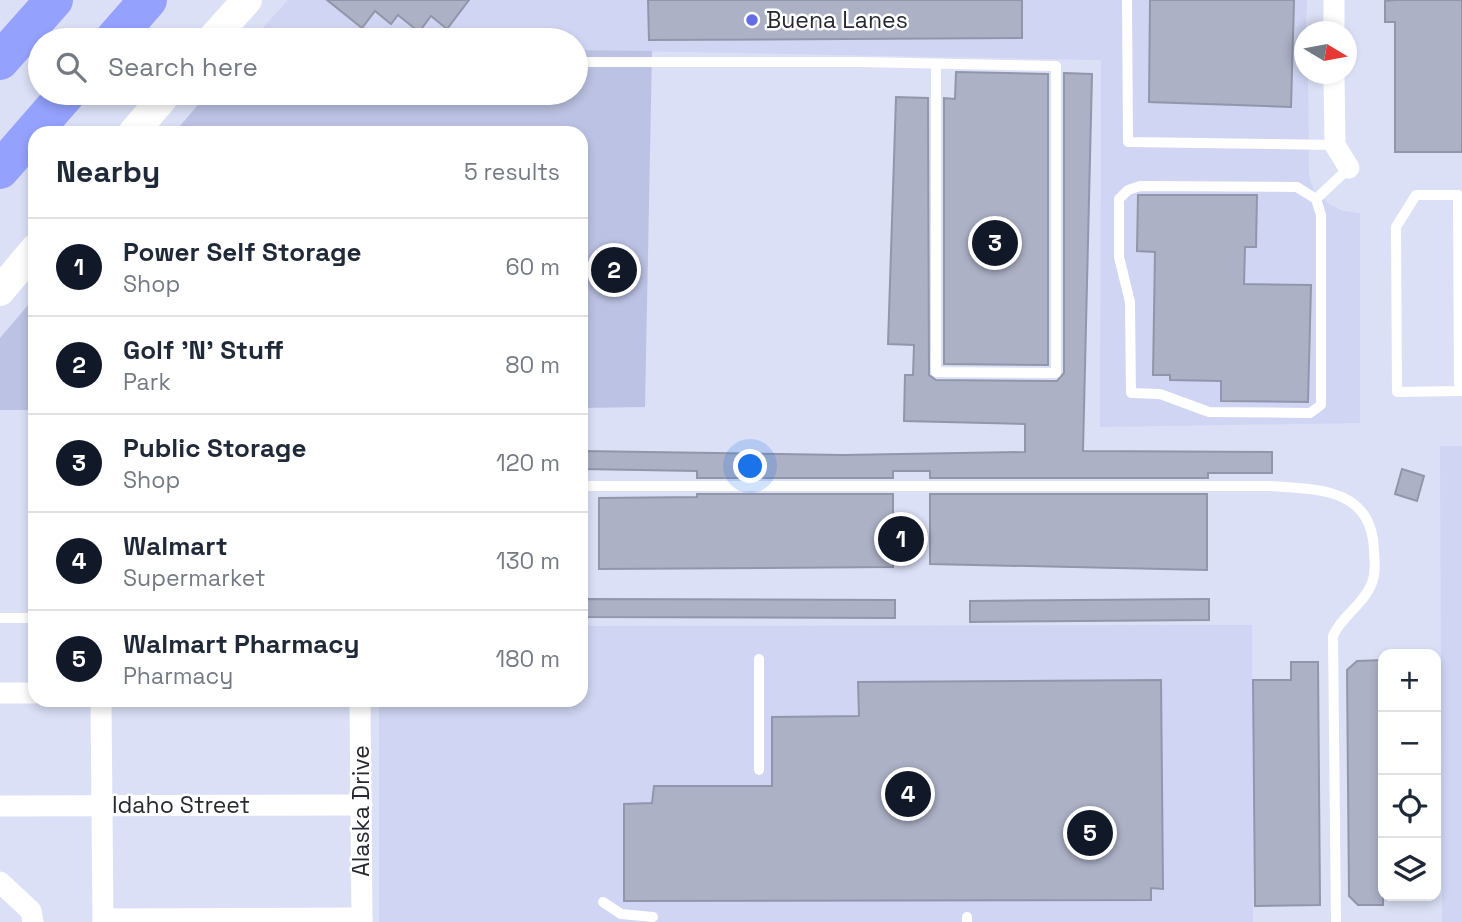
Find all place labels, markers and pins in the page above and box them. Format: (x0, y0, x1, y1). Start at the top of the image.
place label: Buena Lanes (766, 5, 908, 35)
marker: Buena Lanes (744, 12, 760, 28)
pin: 3 (972, 217, 1018, 269)
pin: 2 (591, 244, 637, 296)
pin: 1 (878, 513, 924, 565)
pin: 4 (885, 768, 931, 820)
pin: 5 (1067, 807, 1113, 859)

